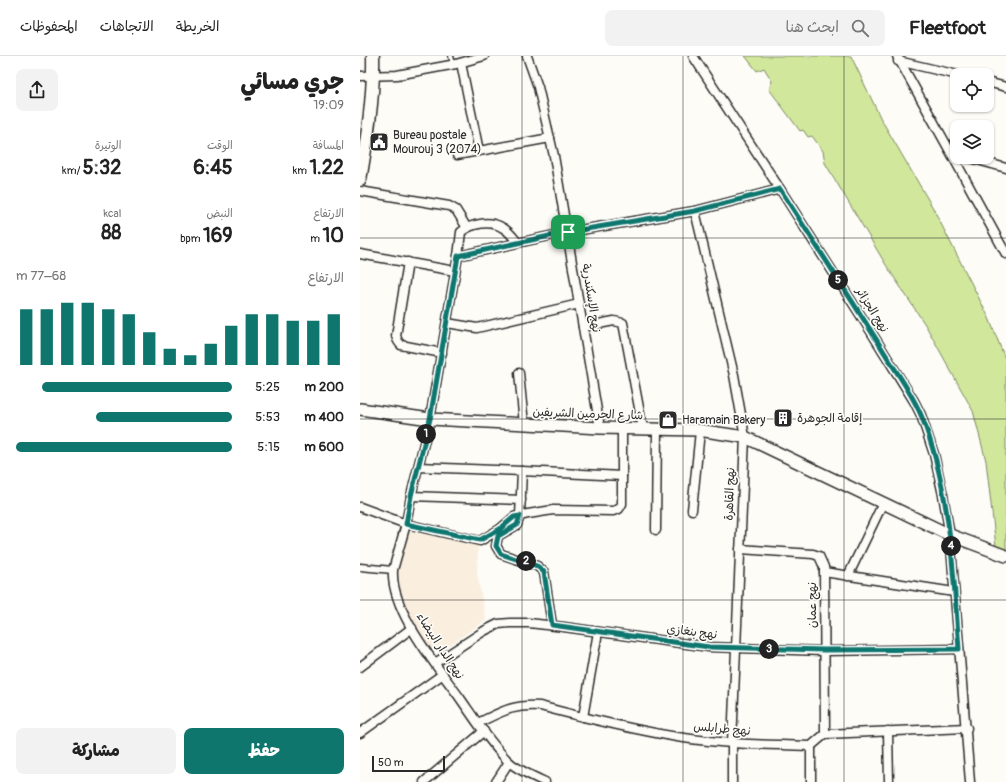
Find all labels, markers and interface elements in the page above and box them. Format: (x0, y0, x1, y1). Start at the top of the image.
search box (605, 10, 885, 46)
text: Fleetfoot (909, 16, 986, 40)
icon: search (849, 17, 871, 39)
text: المحفوظات (20, 18, 78, 35)
text: الاتجاهات (100, 18, 154, 35)
text: الخريطة (176, 18, 219, 35)
text: ابحث هنا (786, 18, 839, 37)
text: جري مسائي (241, 68, 344, 96)
map controls (950, 68, 994, 164)
button: locate (950, 68, 994, 112)
button: share (16, 69, 58, 111)
text: 19:09 (313, 97, 344, 113)
button: layers (950, 120, 994, 164)
place label: Bureau postale Mourouj 3 (2074) (393, 128, 482, 157)
public building icon: Bureau postale Mourouj 3 (2074) (368, 131, 390, 153)
text: الوتيرة (95, 139, 121, 152)
text: الوقت (207, 139, 233, 152)
text: المسافة (313, 139, 344, 152)
text: 5:32 (83, 155, 121, 180)
text: 6:45 (193, 155, 233, 180)
text: 1.22 (309, 155, 344, 180)
text: /km (62, 164, 83, 177)
text: km (293, 164, 309, 177)
text: kcal (103, 207, 121, 220)
text: النبض (206, 207, 233, 220)
text: الارتفاع (313, 207, 344, 220)
pin (551, 215, 585, 249)
text: 88 (101, 220, 121, 245)
icon: arrive (557, 221, 579, 243)
text: 169 (203, 223, 233, 248)
text: 10 (323, 223, 344, 248)
text: bpm (180, 232, 203, 245)
text: m (310, 232, 323, 245)
street label: نهج الإسكندرية (577, 262, 604, 334)
text: 68–77 m (16, 268, 66, 284)
text: الارتفاع (308, 270, 344, 286)
pin: 5 (828, 270, 848, 290)
text: 5 (835, 273, 841, 286)
street label: نهج الجزائر (851, 284, 892, 336)
text: 5:25 (255, 379, 280, 395)
text: 200 m (305, 379, 344, 395)
street label: شارع الحرمين الشريفين (532, 405, 644, 424)
building icon: إقامة الجوهرة (772, 407, 794, 429)
text: 5:53 (255, 409, 280, 425)
text: 400 m (304, 409, 344, 425)
shop icon: Haramain Bakery (657, 409, 679, 431)
place label: إقامة الجوهرة (797, 411, 862, 426)
place label: Haramain Bakery (682, 413, 765, 428)
pin: 1 (416, 424, 436, 444)
text: 1 (424, 427, 428, 440)
text: 5:15 (257, 439, 280, 455)
text: 600 m (304, 439, 344, 455)
street label: نهج القاهرة (722, 467, 739, 521)
pin: 4 (941, 536, 961, 556)
text: 4 (948, 539, 954, 552)
pin: 2 (516, 551, 536, 571)
text: 2 (523, 554, 529, 567)
street label: نهج عمان (805, 582, 821, 628)
street label: نهج الدار البيضاء (412, 610, 467, 683)
street label: نهج بنغازي (666, 621, 718, 644)
pin: 3 (759, 639, 779, 659)
text: 3 (766, 642, 772, 655)
street label: نهج طرابلس (693, 719, 751, 740)
button: مشاركة (16, 728, 176, 774)
button: حفظ (184, 728, 344, 774)
scale bar (372, 754, 445, 773)
text: 50 m (378, 756, 404, 769)

